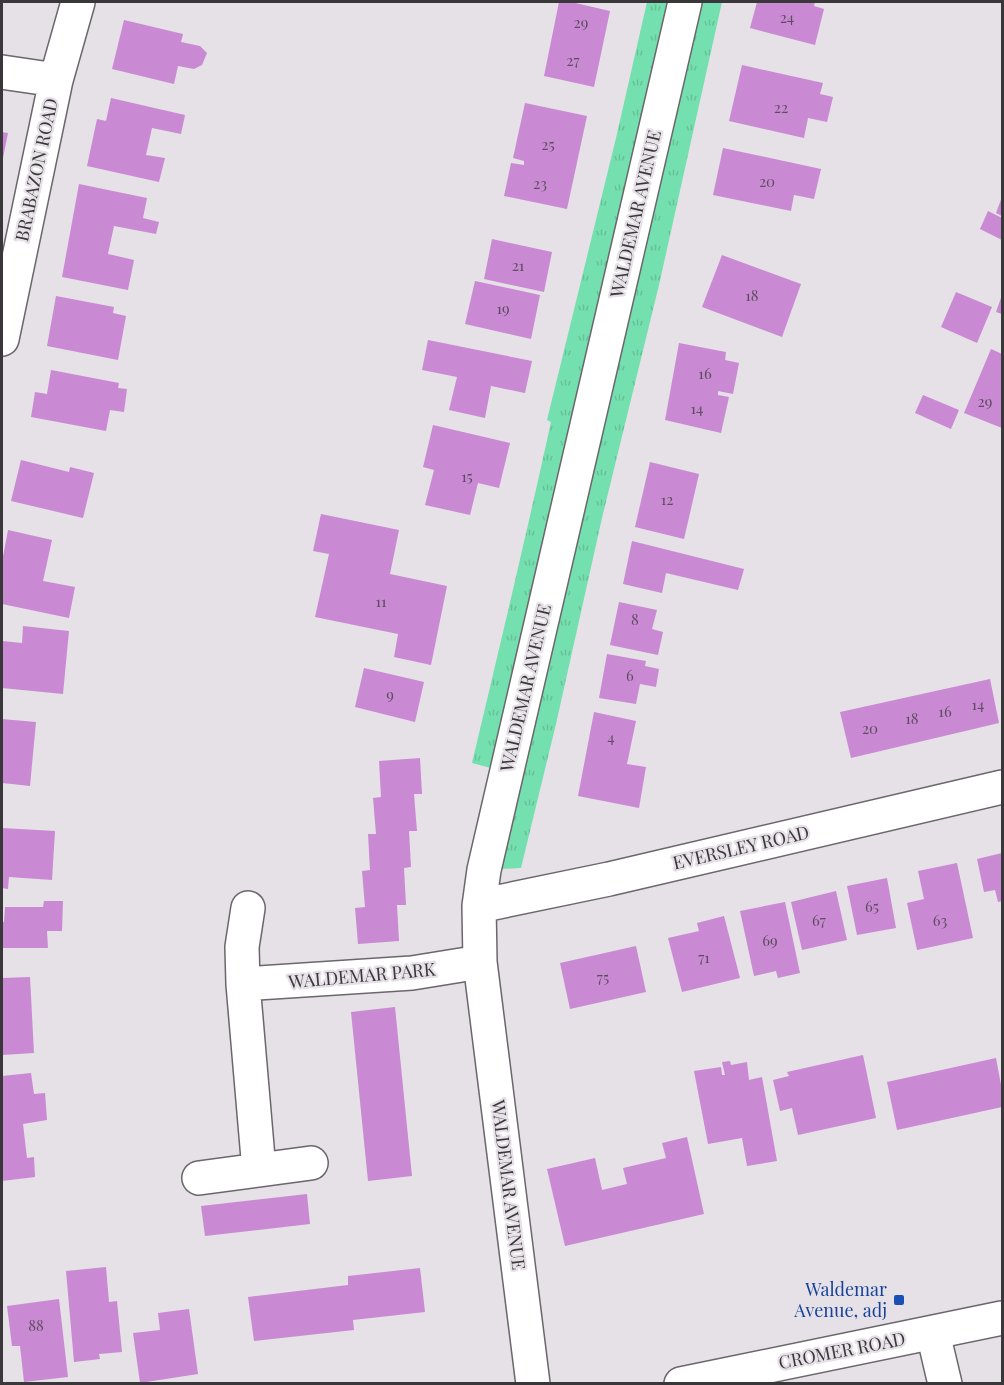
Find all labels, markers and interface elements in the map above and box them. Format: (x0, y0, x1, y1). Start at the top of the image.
house number: 24 (780, 7, 794, 27)
house number: 29 (574, 12, 588, 32)
house number: 27 (566, 50, 580, 70)
street label: BRABAZON ROAD (9, 96, 63, 244)
house number: 22 (774, 97, 788, 117)
street label: WALDEMAR AVENUE (604, 128, 666, 301)
house number: 25 (541, 134, 555, 154)
house number: 20 (759, 171, 775, 191)
house number: 23 (533, 173, 547, 193)
house number: 21 (512, 255, 525, 275)
house number: 18 (745, 285, 759, 305)
house number: 19 (496, 298, 510, 318)
house number: 16 (698, 363, 712, 383)
house number: 29 (978, 391, 992, 411)
house number: 14 (691, 398, 703, 418)
house number: 15 (461, 466, 473, 486)
house number: 12 (661, 489, 673, 509)
house number: 11 (375, 591, 387, 611)
street label: WALDEMAR AVENUE (494, 602, 556, 775)
house number: 8 (631, 609, 639, 629)
house number: 6 (626, 665, 634, 685)
house number: 9 (386, 684, 394, 704)
house number: 14 (972, 694, 984, 714)
house number: 16 (938, 701, 952, 721)
house number: 18 (905, 708, 919, 728)
house number: 20 (862, 718, 878, 738)
house number: 4 (607, 727, 615, 747)
street label: EVERSLEY ROAD (670, 820, 811, 874)
house number: 65 (865, 896, 879, 916)
house number: 67 (812, 910, 826, 930)
house number: 63 (933, 910, 947, 930)
house number: 69 (762, 930, 778, 950)
house number: 71 (698, 947, 710, 967)
street label: WALDEMAR PARK (286, 957, 437, 993)
house number: 75 (597, 967, 609, 987)
street label: WALDEMAR AVENUE (487, 1097, 531, 1271)
place label: Waldemar Avenue, adj (793, 1277, 887, 1322)
marker: Waldemar Avenue, adj (892, 1293, 906, 1307)
house number: 88 (28, 1315, 44, 1335)
street label: CROMER ROAD (776, 1326, 907, 1374)

